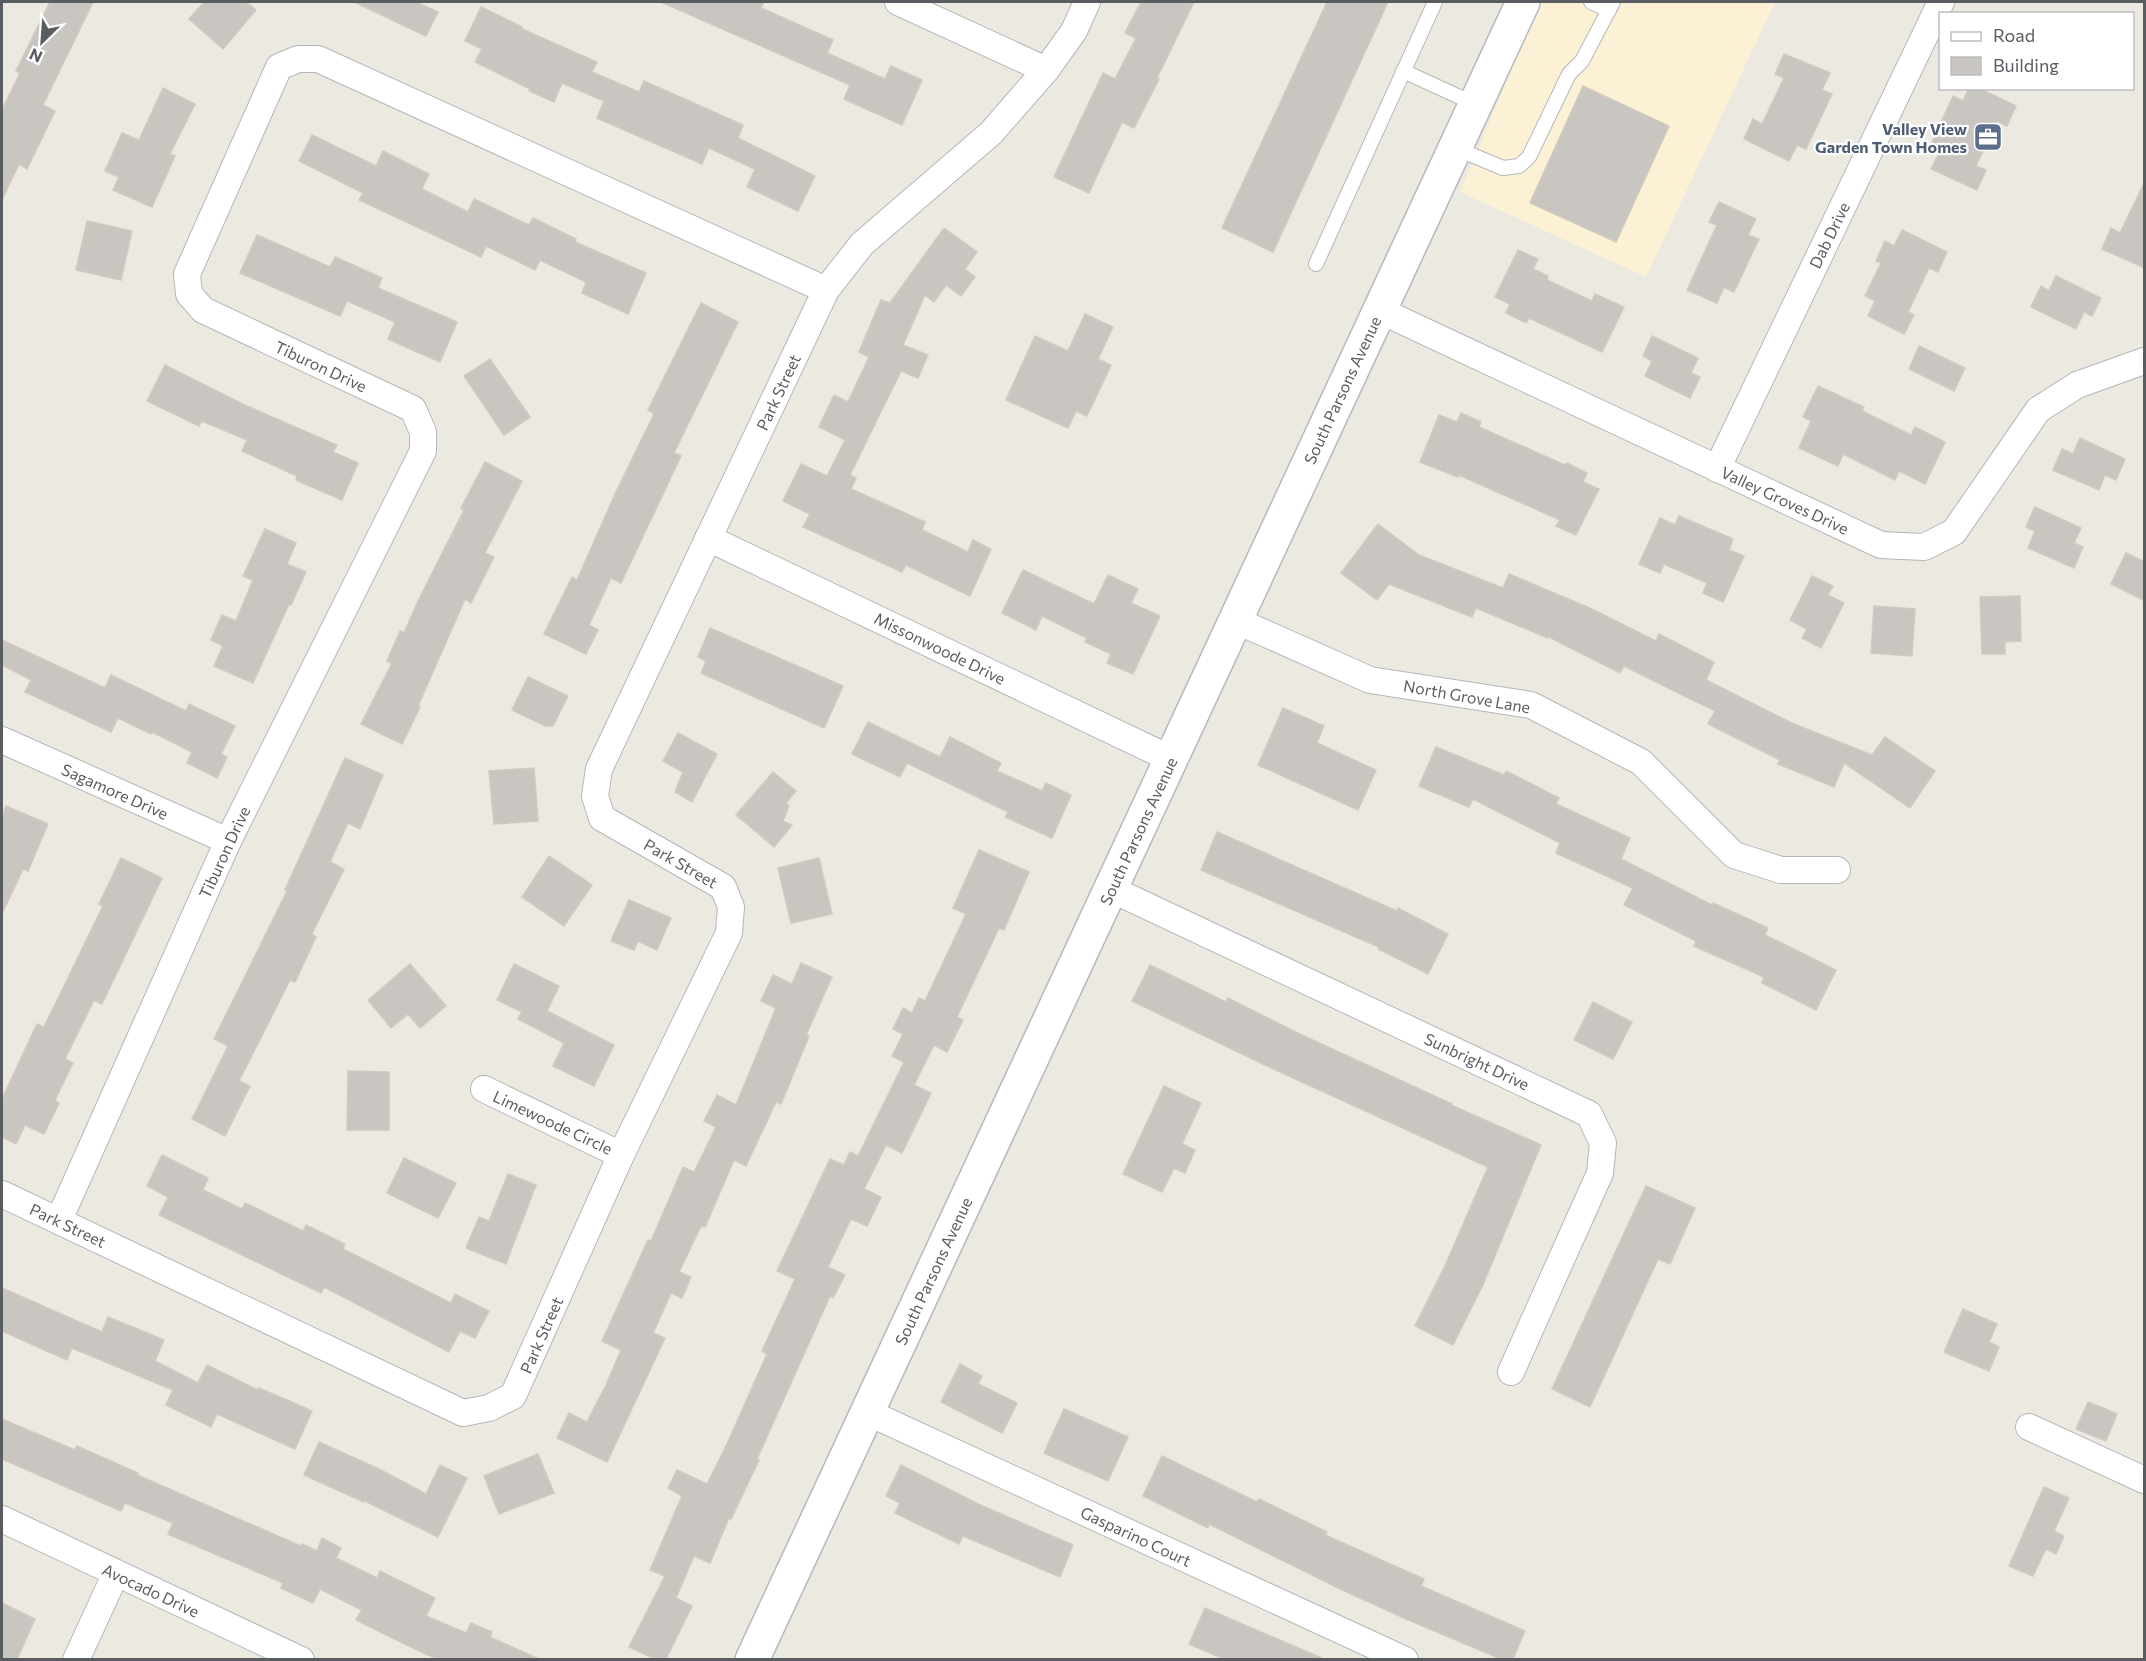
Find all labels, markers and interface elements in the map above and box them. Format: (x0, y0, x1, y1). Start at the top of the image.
north arrow (12, 12, 72, 72)
legend (1939, 12, 2134, 90)
text: Road (1993, 24, 2035, 46)
text: N (26, 45, 45, 67)
text: Building (1993, 54, 2059, 76)
place label: Valley View Garden Town Homes (1815, 119, 1968, 156)
office icon: Valley View Garden Town Homes (1972, 121, 2004, 153)
street label: Dab Drive (1805, 199, 1853, 271)
street label: South Parsons Avenue (1299, 313, 1385, 467)
street label: Tiburon Drive (272, 336, 370, 396)
street label: Park Street (752, 351, 804, 433)
street label: Valley Groves Drive (1718, 462, 1852, 538)
street label: Missonwoode Drive (871, 608, 1009, 688)
street label: North Grove Lane (1402, 675, 1532, 717)
street label: South Parsons Avenue (1095, 754, 1181, 908)
street label: Sagamore Drive (59, 759, 171, 823)
street label: Tiburon Drive (194, 803, 254, 901)
street label: Park Street (641, 834, 722, 892)
street label: Sunbright Drive (1422, 1028, 1532, 1094)
street label: Limewoode Circle (490, 1086, 616, 1158)
street label: South Parsons Avenue (890, 1194, 976, 1348)
street label: Park Street (27, 1199, 109, 1251)
street label: Park Street (516, 1293, 566, 1376)
street label: Gasparino Court (1078, 1502, 1195, 1570)
street label: Avocado Drive (100, 1559, 202, 1621)

